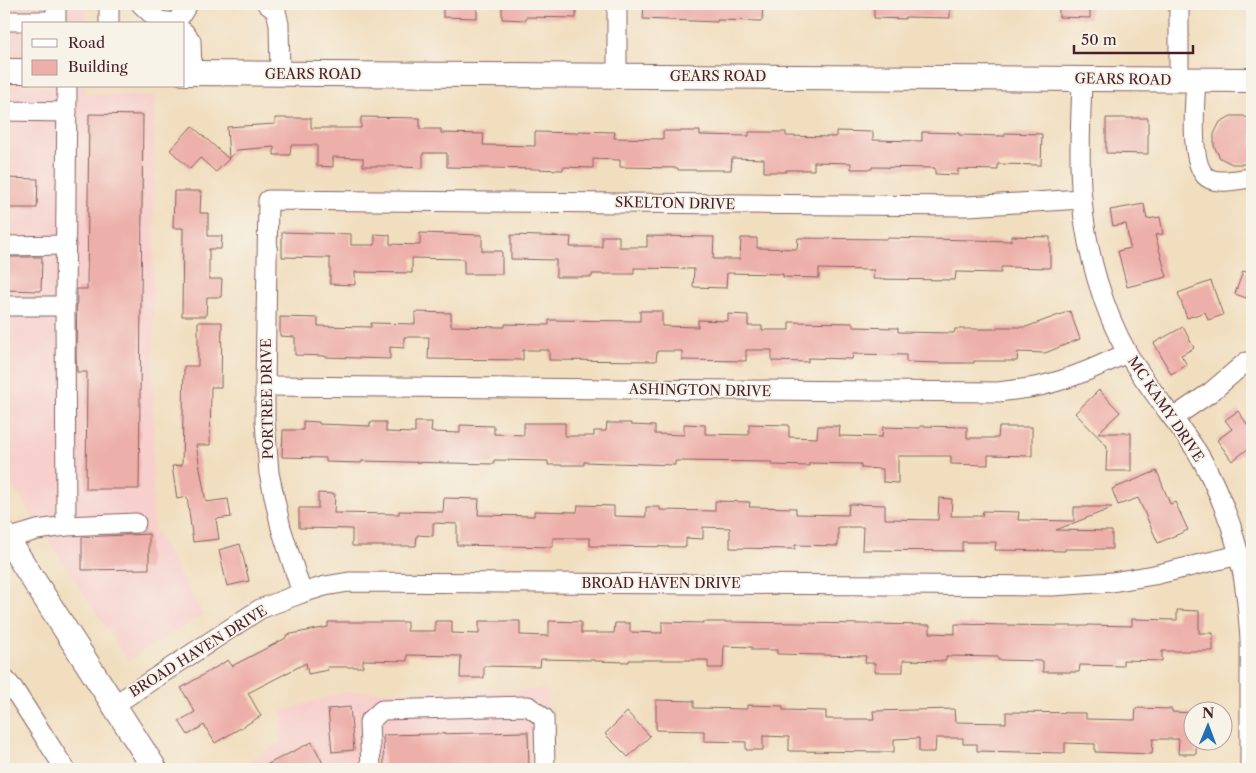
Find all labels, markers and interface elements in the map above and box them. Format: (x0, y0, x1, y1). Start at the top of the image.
legend (22, 22, 185, 88)
scale bar (1074, 22, 1192, 54)
text: 50 m (1081, 30, 1117, 49)
text: Road (68, 33, 105, 52)
text: Building (68, 57, 128, 76)
street label: GEARS ROAD (265, 65, 361, 83)
street label: GEARS ROAD (670, 67, 766, 85)
street label: GEARS ROAD (1075, 69, 1171, 89)
street label: SKELTON DRIVE (615, 193, 735, 213)
street label: PORTREE DRIVE (257, 338, 277, 460)
street label: MC KAMY DRIVE (1124, 353, 1208, 465)
street label: ASHINGTON DRIVE (628, 380, 771, 400)
street label: BROAD HAVEN DRIVE (581, 574, 741, 592)
street label: BROAD HAVEN DRIVE (126, 601, 270, 701)
north arrow (1184, 700, 1234, 750)
text: N (1202, 704, 1214, 722)

